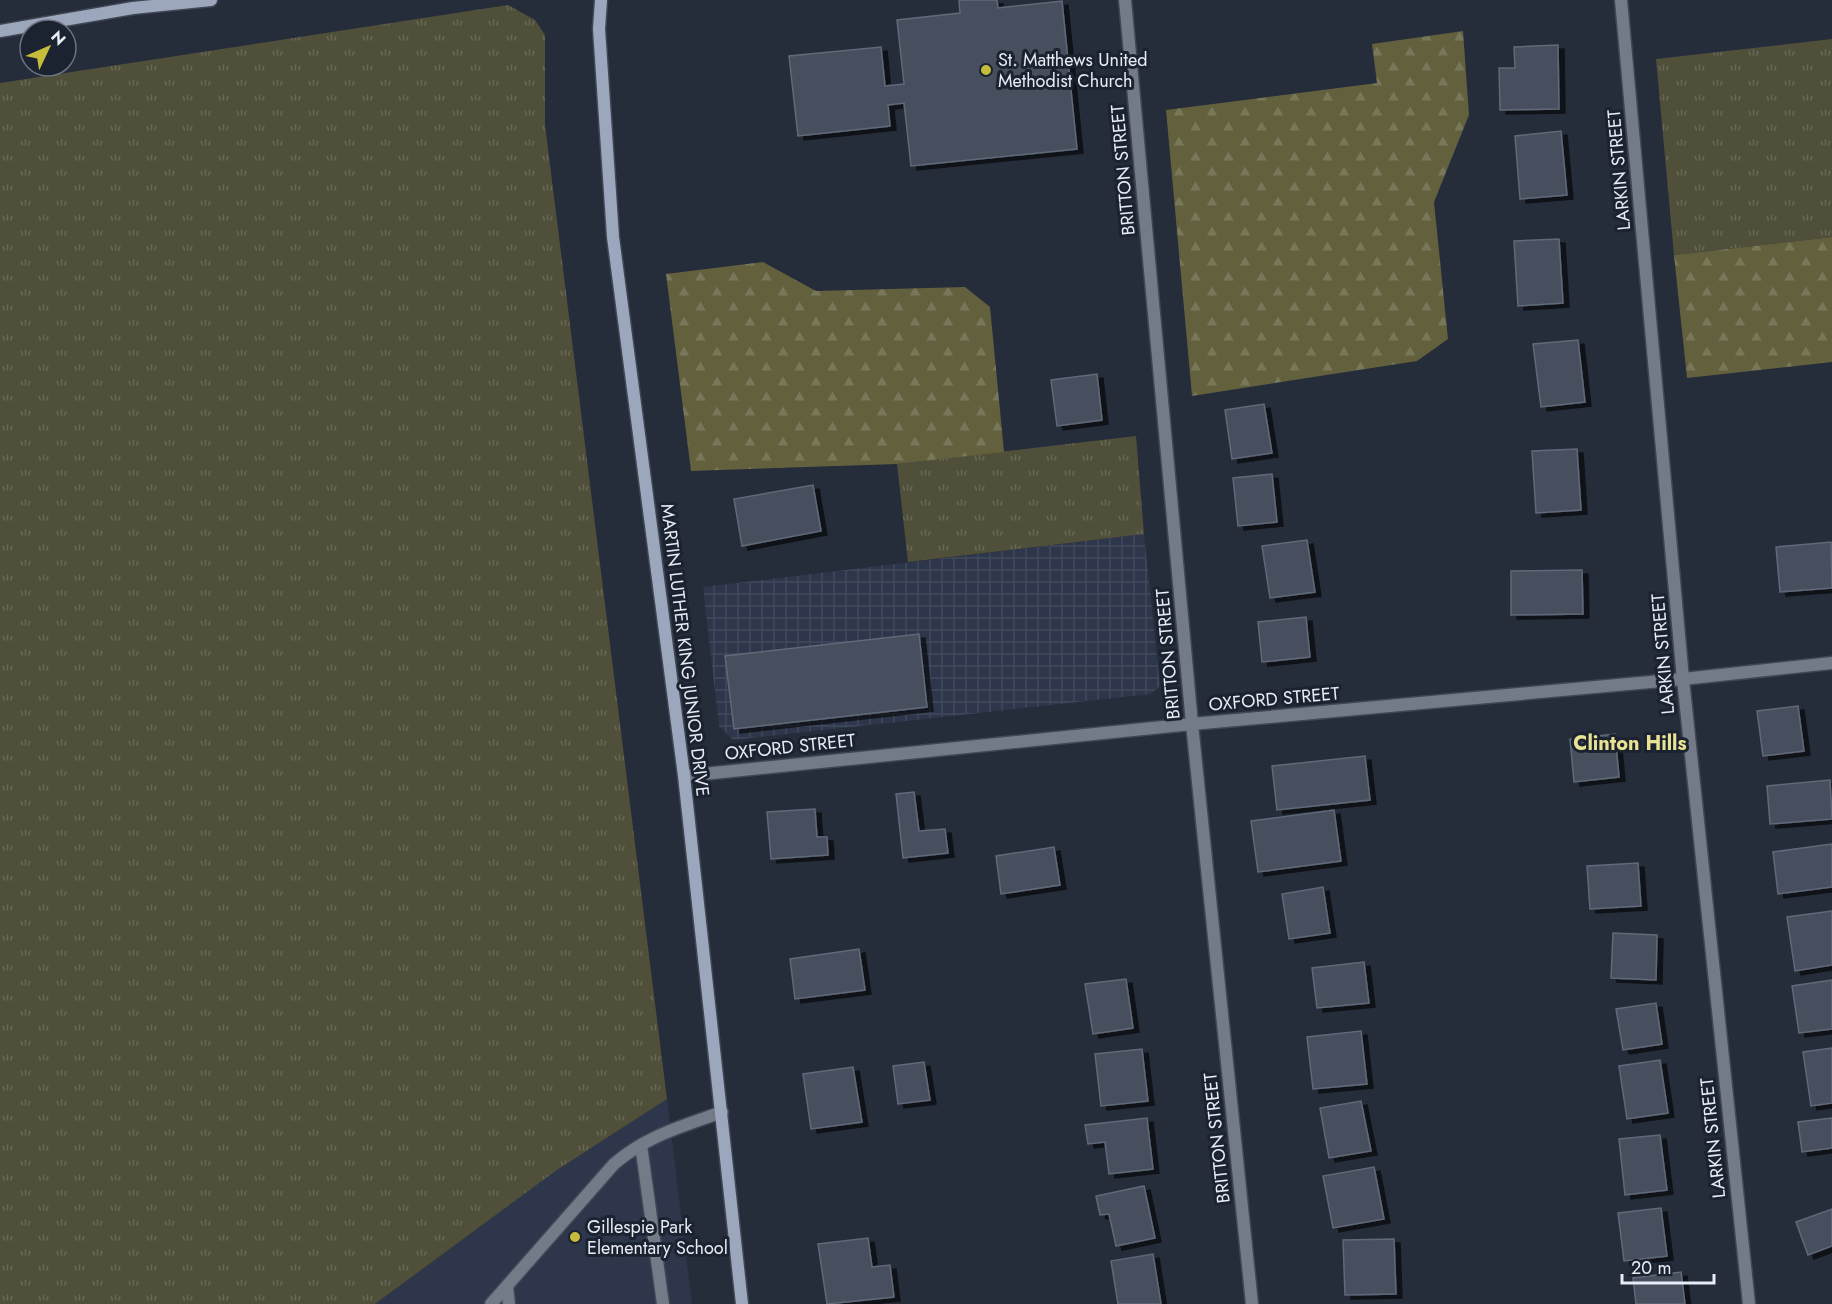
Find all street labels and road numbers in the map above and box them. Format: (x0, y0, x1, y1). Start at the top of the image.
street label: BRITTON STREET (1104, 103, 1142, 236)
street label: LARKIN STREET (1601, 108, 1637, 231)
street label: MARTIN LUTHER KING JUNIOR DRIVE (654, 502, 716, 798)
street label: BRITTON STREET (1149, 587, 1187, 720)
street label: LARKIN STREET (1645, 592, 1681, 715)
street label: OXFORD STREET (1208, 680, 1341, 718)
street label: OXFORD STREET (723, 727, 857, 767)
street label: BRITTON STREET (1197, 1071, 1237, 1204)
street label: LARKIN STREET (1694, 1076, 1732, 1200)

